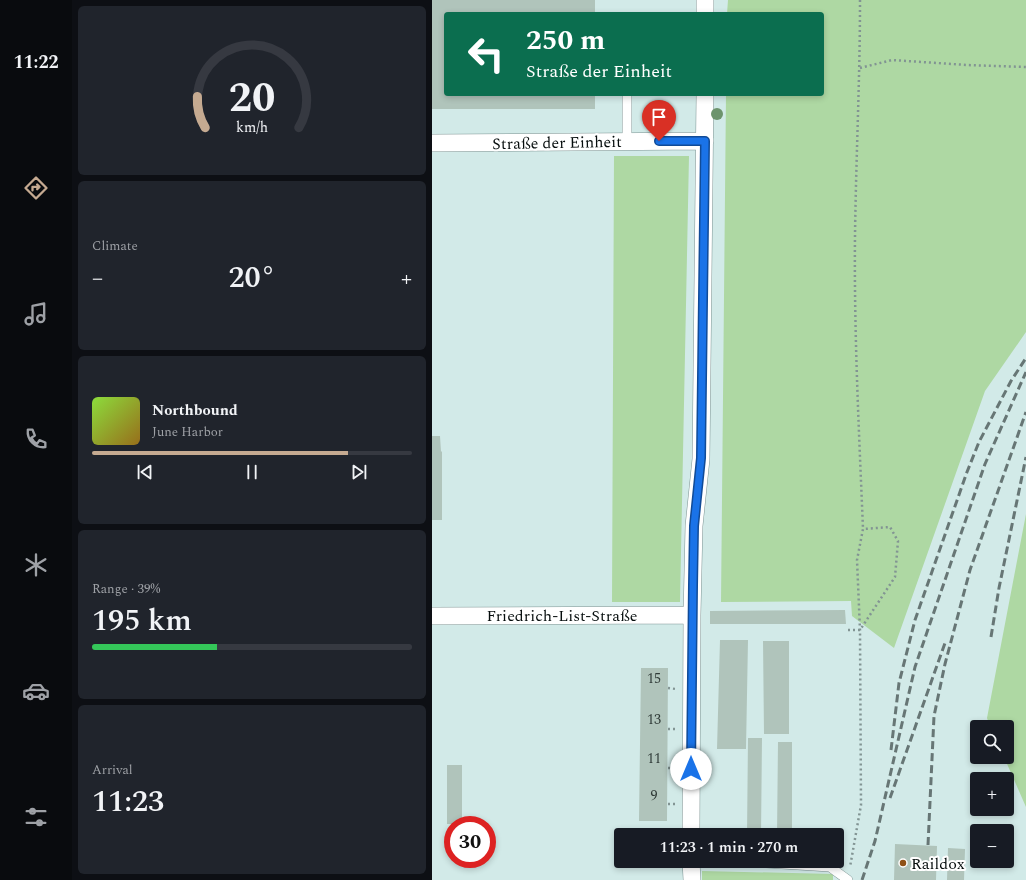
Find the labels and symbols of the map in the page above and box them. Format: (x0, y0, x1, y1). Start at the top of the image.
pin (642, 100, 676, 141)
street label: Straße der Einheit (492, 130, 622, 156)
street label: Friedrich-List-Straße (486, 604, 638, 628)
house number: 15 (647, 668, 661, 689)
house number: 13 (647, 709, 661, 730)
house number: 11 (647, 748, 661, 769)
position arrow (670, 748, 712, 790)
house number: 9 (651, 785, 658, 806)
speed limit sign: 30 (444, 816, 496, 868)
place label: Raildox (911, 852, 965, 876)
marker: Raildox (898, 858, 908, 868)

